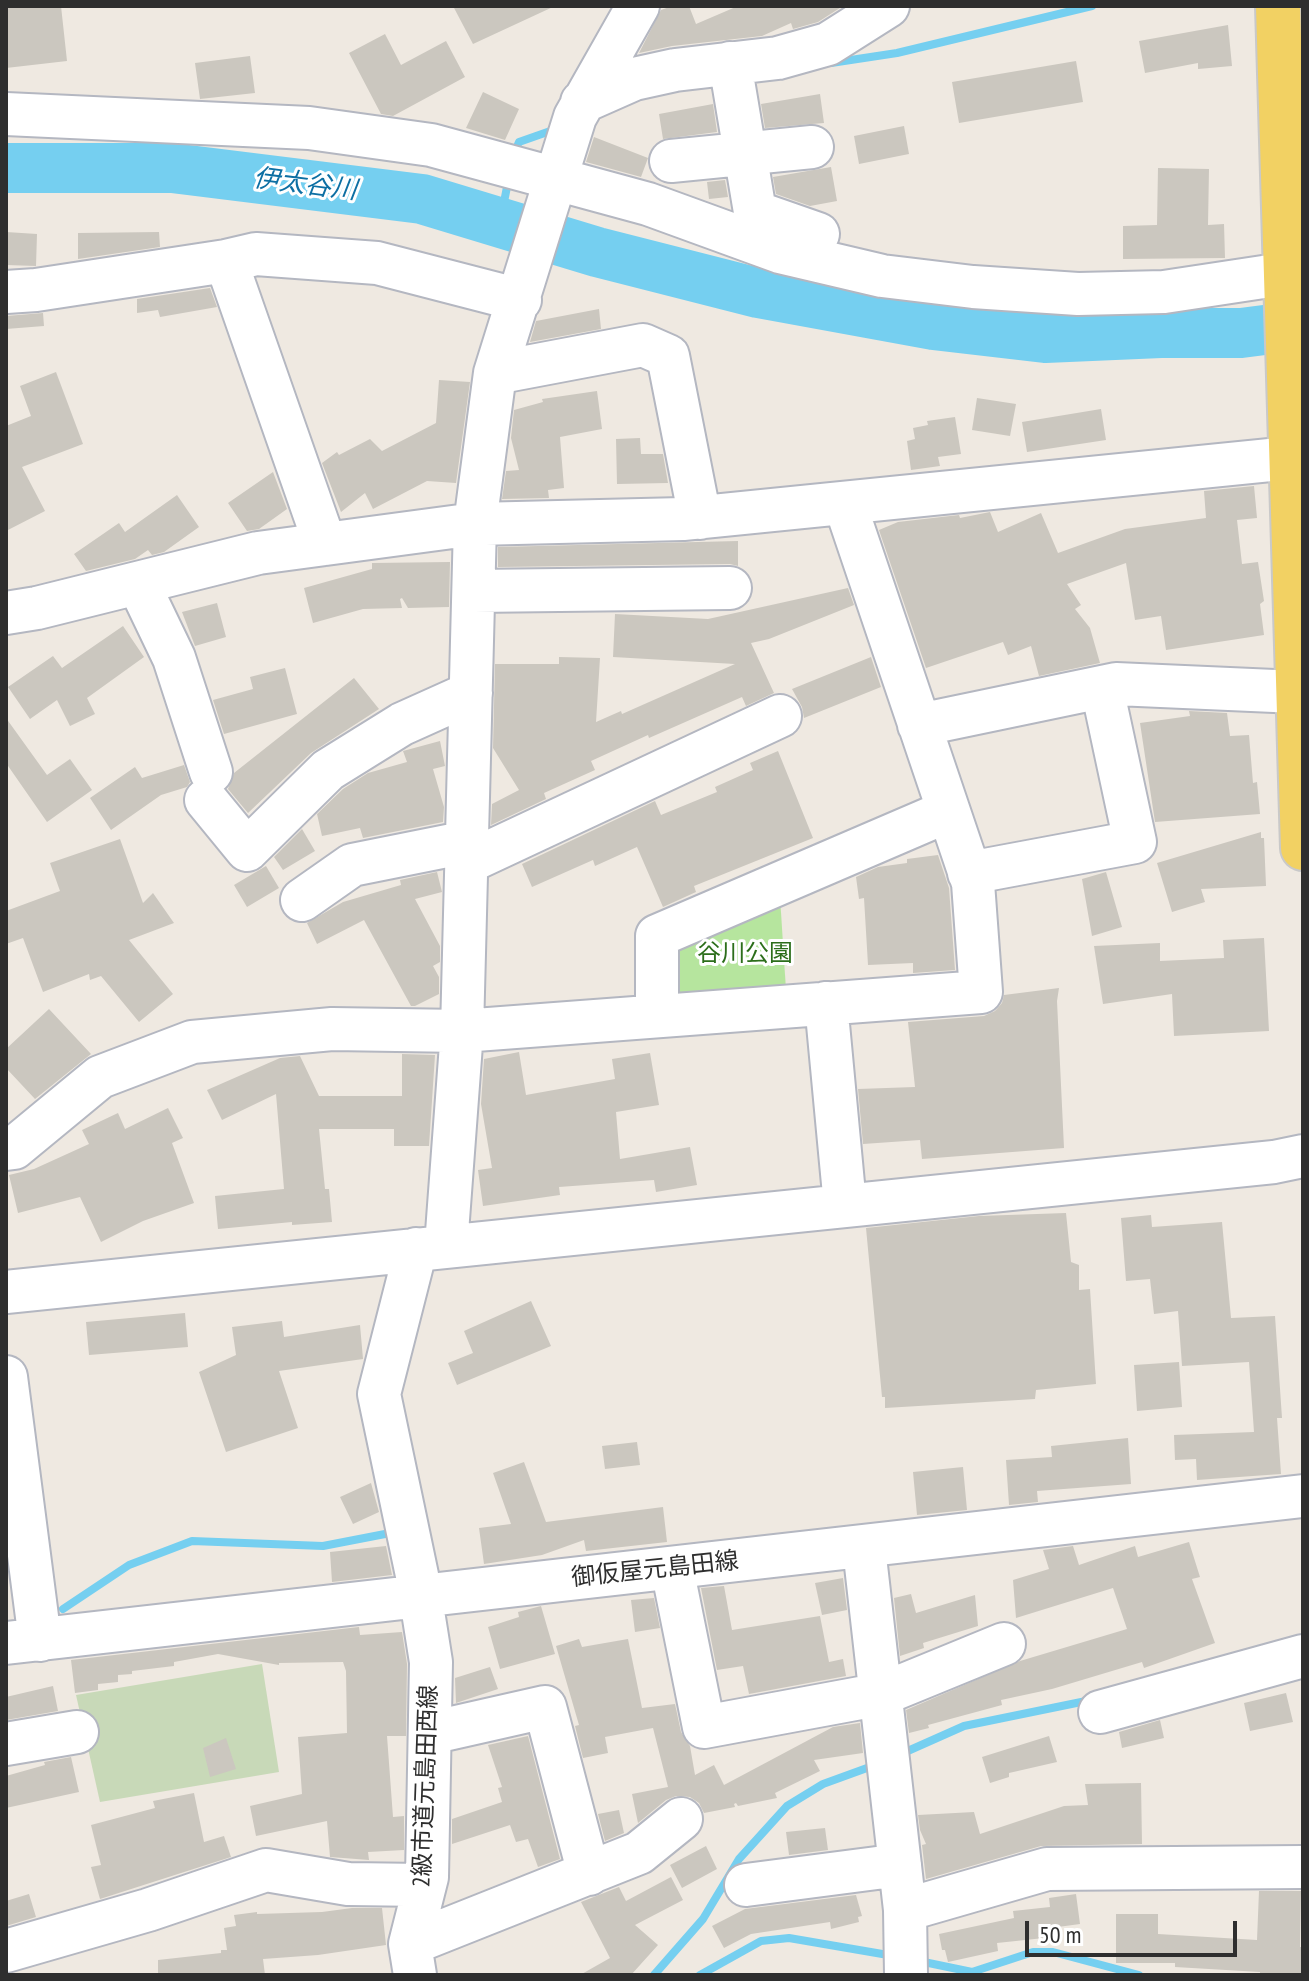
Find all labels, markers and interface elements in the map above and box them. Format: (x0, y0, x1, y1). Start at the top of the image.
water label: 伊太谷川 (251, 163, 359, 207)
park label: 谷川公園 (697, 940, 793, 968)
street label: 御仮屋元島田線 (570, 1547, 740, 1593)
street label: 2級市道元島田西線 (408, 1684, 444, 1888)
scale bar (1029, 1905, 1241, 1955)
text: 50 m (1039, 1919, 1081, 1950)

